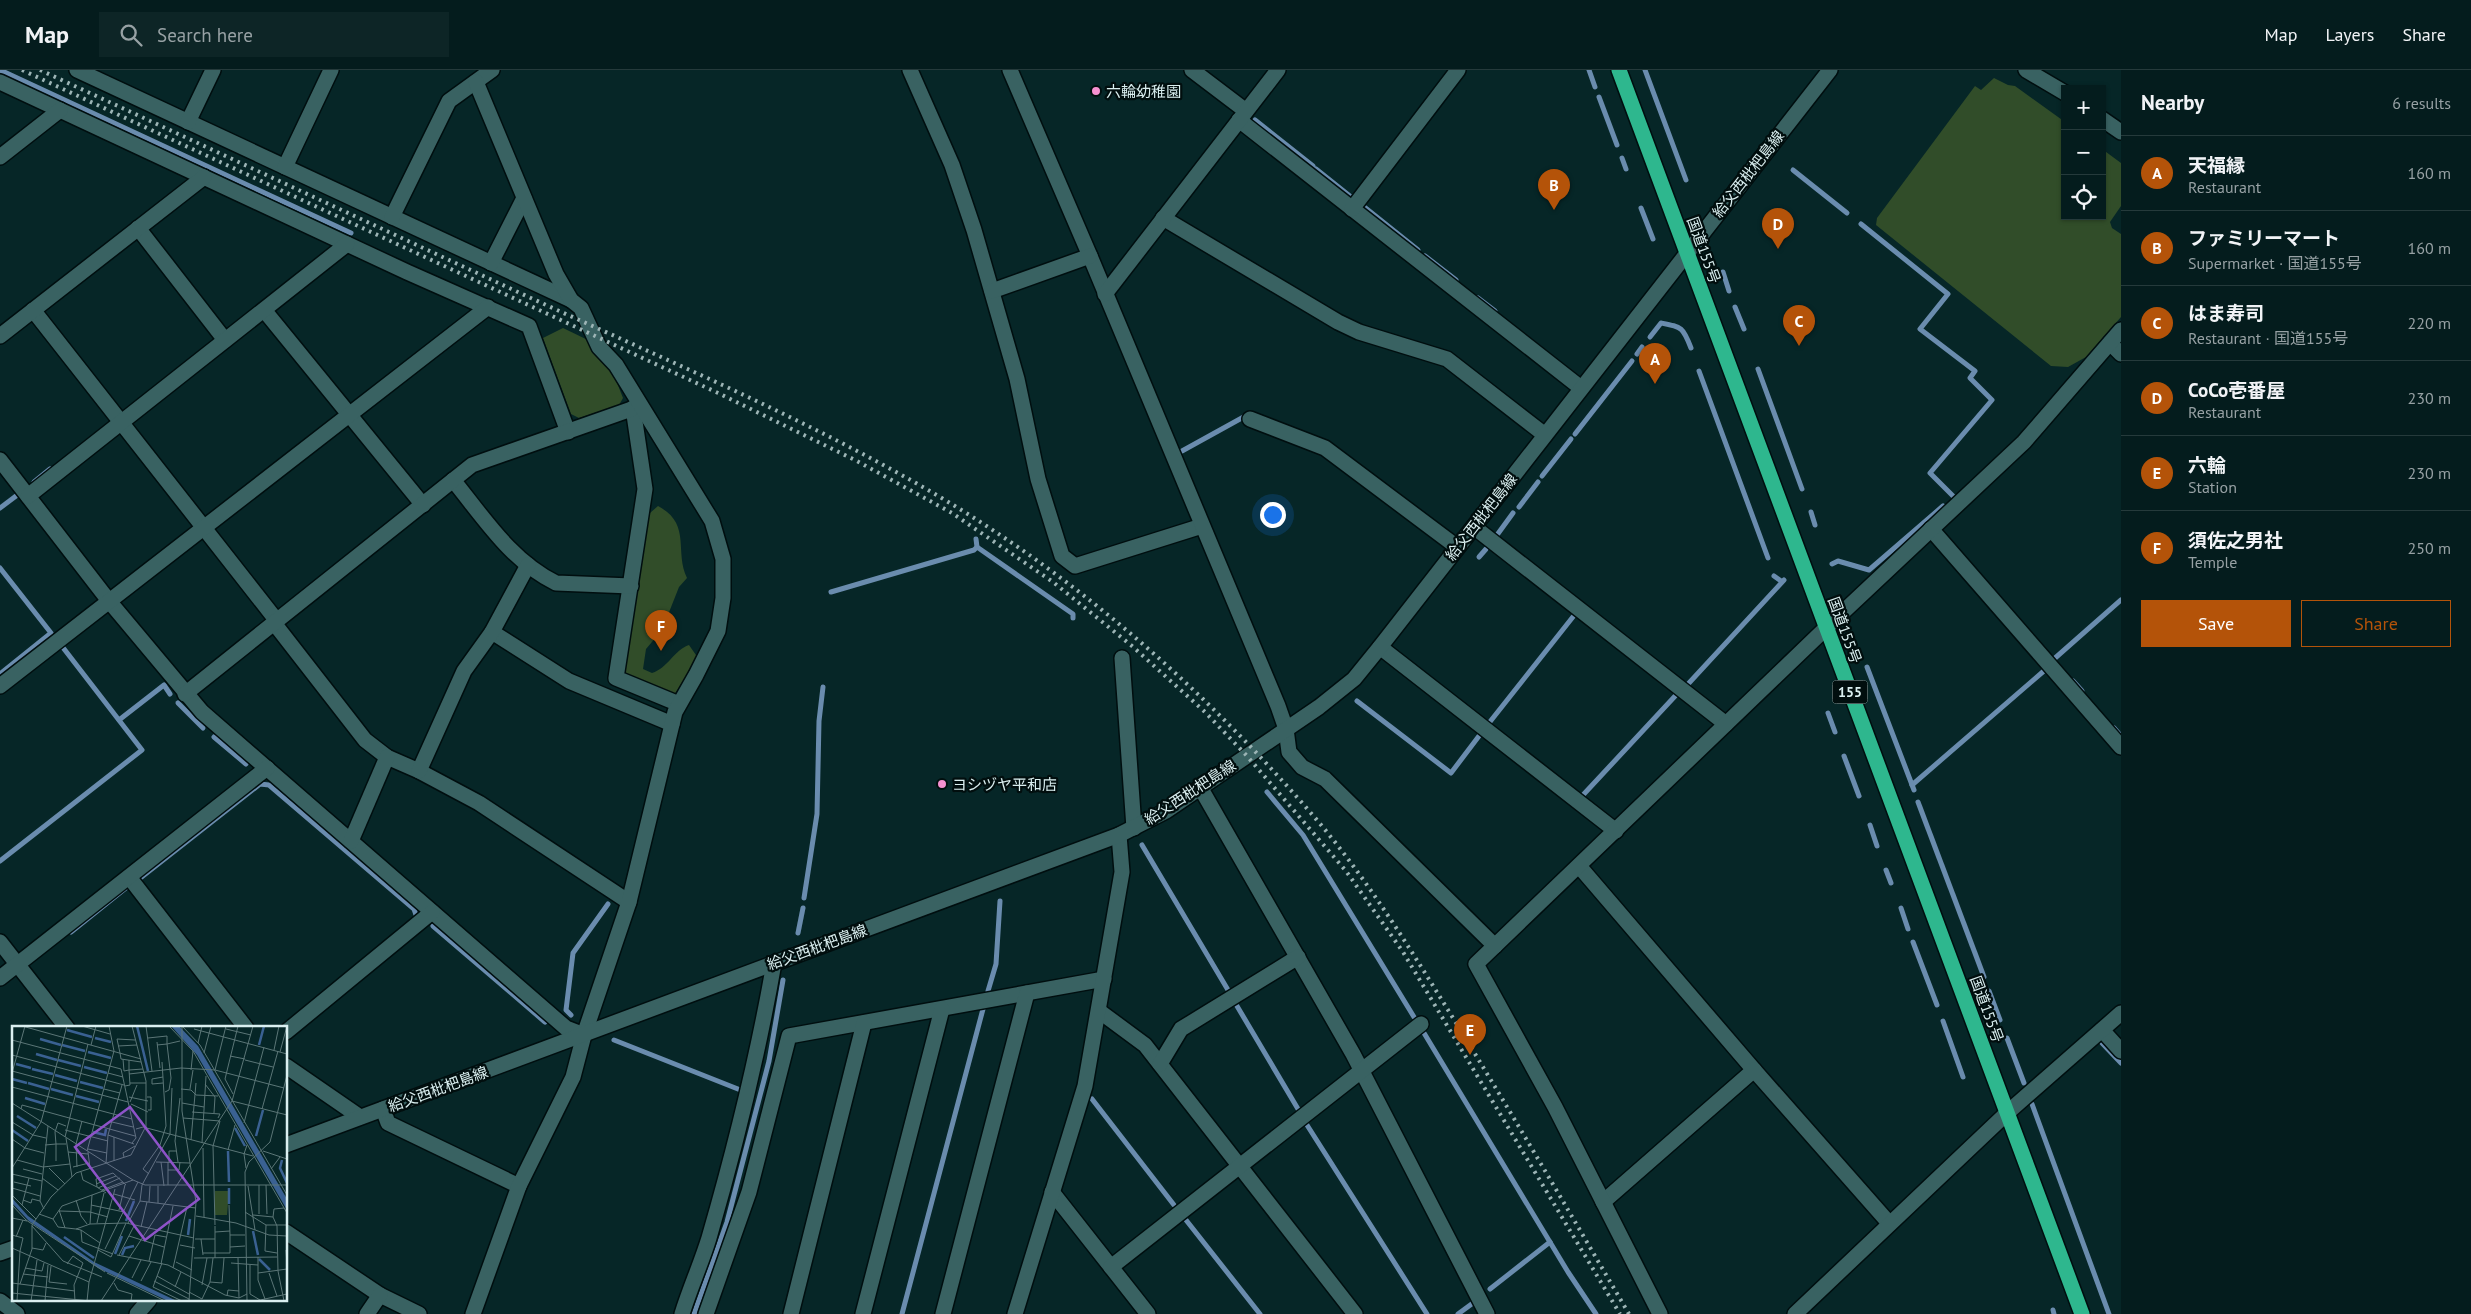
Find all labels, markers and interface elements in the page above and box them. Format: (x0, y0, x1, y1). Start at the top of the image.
search box (99, 12, 449, 57)
text: Map (25, 19, 69, 50)
icon: search (117, 21, 145, 49)
text: Search here (157, 23, 253, 47)
text: Map (2265, 23, 2297, 46)
text: Layers (2325, 23, 2374, 46)
text: Share (2402, 23, 2446, 46)
place label: 六輪幼稚園 (1106, 82, 1181, 101)
marker: 六輪幼稚園 (1090, 85, 1102, 97)
map controls (2061, 85, 2106, 220)
button: + (2061, 85, 2106, 130)
text: Nearby (2141, 89, 2204, 116)
text: 6 results (2392, 93, 2451, 113)
street label: 給父西枇杷島線 (1708, 127, 1788, 221)
button: − (2061, 130, 2106, 175)
text: 天福縁 (2188, 153, 2245, 177)
text: A (2152, 163, 2162, 183)
text: 160 m (2408, 163, 2451, 183)
pin: B (1538, 169, 1570, 210)
button: locate (2061, 175, 2106, 220)
text: Restaurant (2188, 177, 2261, 197)
pin: D (1762, 208, 1794, 249)
street label: 国道155号 (1683, 214, 1725, 286)
text: ファミリーマート (2188, 226, 2340, 250)
text: B (2152, 238, 2162, 258)
text: 160 m (2408, 238, 2451, 258)
text: Supermarket · 国道155号 (2188, 253, 2362, 273)
text: はま寿司 (2188, 301, 2264, 325)
pin: C (1783, 305, 1815, 346)
text: C (2153, 313, 2161, 333)
text: 220 m (2408, 313, 2451, 333)
text: Restaurant · 国道155号 (2188, 328, 2348, 348)
pin: A (1639, 343, 1671, 384)
text: CoCo壱番屋 (2188, 378, 2285, 402)
text: D (2152, 388, 2162, 408)
text: 230 m (2408, 388, 2451, 408)
text: Restaurant (2188, 402, 2261, 422)
text: 六輪 (2188, 453, 2226, 477)
text: E (2153, 463, 2161, 483)
text: 230 m (2408, 463, 2451, 483)
street label: 給父西枇杷島線 (1441, 470, 1521, 564)
text: Station (2188, 477, 2237, 497)
your location (1260, 502, 1286, 528)
text: 須佐之男社 (2188, 528, 2283, 552)
text: F (2153, 538, 2161, 558)
text: 250 m (2408, 538, 2451, 558)
text: Temple (2188, 552, 2237, 572)
street label: 国道155号 (1824, 594, 1866, 666)
button: Save (2141, 600, 2291, 647)
button: Share (2301, 600, 2451, 647)
pin: F (645, 610, 677, 651)
road number: 155 (1832, 680, 1868, 704)
street label: 給父西枇杷島線 (1141, 755, 1239, 829)
place label: ヨシヅヤ平和店 (952, 775, 1057, 794)
marker: ヨシヅヤ平和店 (936, 778, 948, 790)
street label: 給父西枇杷島線 (764, 920, 870, 974)
street label: 国道155号 (1966, 973, 2008, 1045)
pin: E (1454, 1014, 1486, 1055)
inset map (12, 1026, 288, 1302)
street label: 給父西枇杷島線 (385, 1062, 491, 1116)

